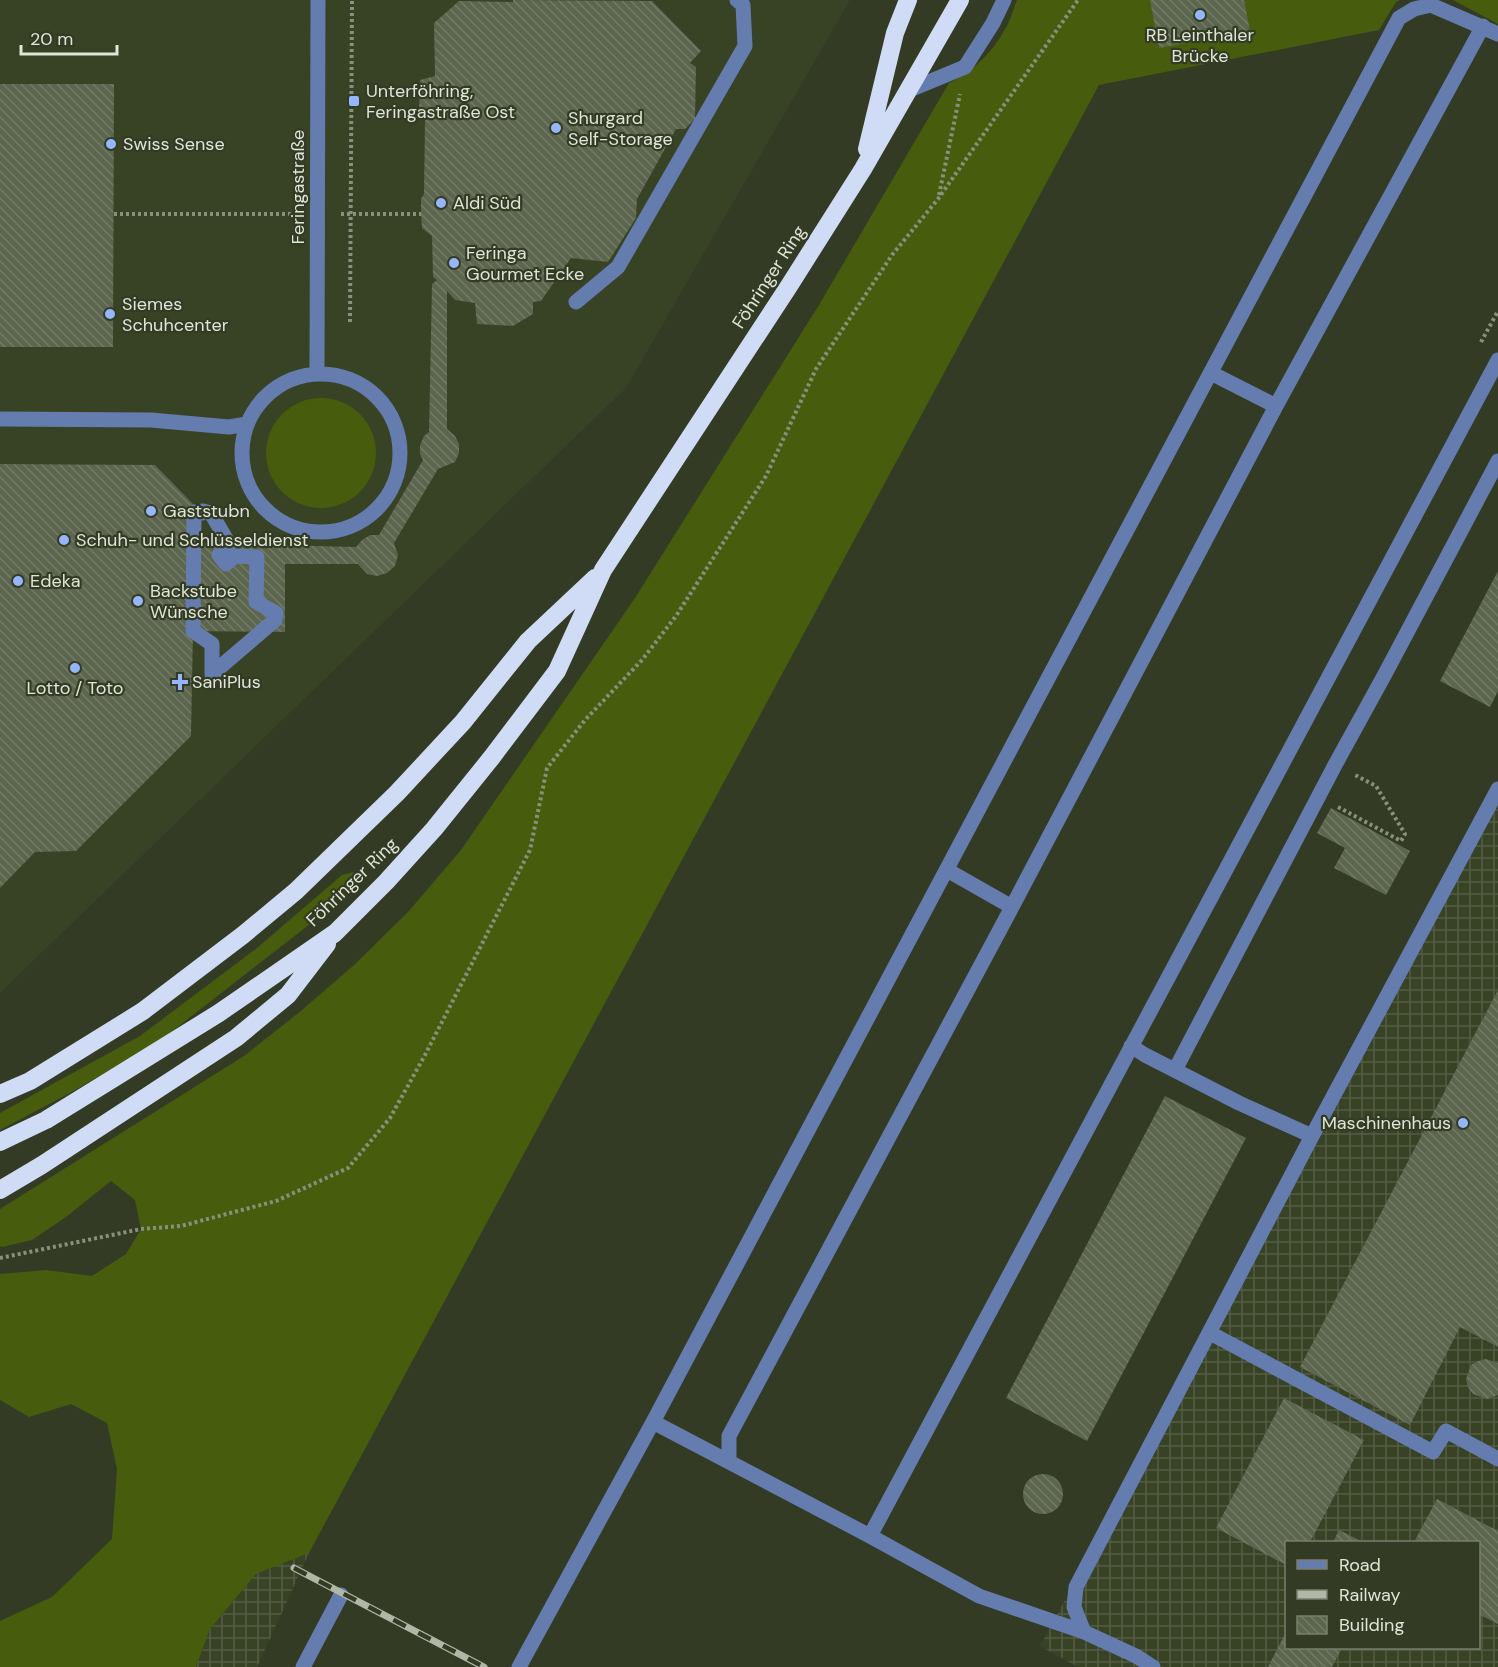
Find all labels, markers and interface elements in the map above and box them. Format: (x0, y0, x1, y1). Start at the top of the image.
marker: RB Leinthaler Brücke (1193, 8, 1207, 22)
scale bar (21, 18, 117, 56)
place label: RB Leinthaler Brücke (1146, 23, 1255, 68)
text: 20 m (30, 27, 73, 51)
place label: Unterföhring, Feringastraße Ost (366, 79, 515, 124)
marker: Unterföhring, Feringastraße Ost (347, 94, 361, 108)
place label: Shurgard Self-Storage (568, 106, 673, 151)
marker: Shurgard Self-Storage (549, 121, 563, 135)
street label: Feringastraße (286, 130, 310, 244)
place label: Swiss Sense (123, 132, 225, 156)
marker: Swiss Sense (104, 137, 118, 151)
place label: Aldi Süd (453, 191, 521, 215)
marker: Aldi Süd (434, 196, 448, 210)
street label: Föhringer Ring (727, 221, 811, 333)
place label: Feringa Gourmet Ecke (466, 241, 584, 286)
marker: Feringa Gourmet Ecke (447, 256, 461, 270)
place label: Siemes Schuhcenter (122, 292, 229, 337)
marker: Siemes Schuhcenter (103, 307, 117, 321)
place label: Gaststubn (163, 499, 250, 523)
marker: Gaststubn (144, 504, 158, 518)
place label: Schuh- und Schlüsseldienst (76, 528, 309, 552)
marker: Schuh- und Schlüsseldienst (57, 533, 71, 547)
place label: Edeka (30, 569, 80, 593)
marker: Edeka (11, 574, 25, 588)
place label: Backstube Wünsche (150, 579, 237, 624)
marker: Backstube Wünsche (131, 594, 145, 608)
marker: Lotto / Toto (68, 661, 82, 675)
place label: SaniPlus (192, 670, 261, 694)
marker: SaniPlus (173, 675, 187, 689)
place label: Lotto / Toto (27, 676, 123, 700)
street label: Föhringer Ring (301, 832, 403, 932)
place label: Maschinenhaus (1322, 1111, 1451, 1135)
marker: Maschinenhaus (1456, 1116, 1470, 1130)
legend (1285, 1541, 1480, 1649)
text: Road (1339, 1553, 1381, 1577)
text: Railway (1339, 1583, 1401, 1607)
text: Building (1339, 1613, 1404, 1637)

